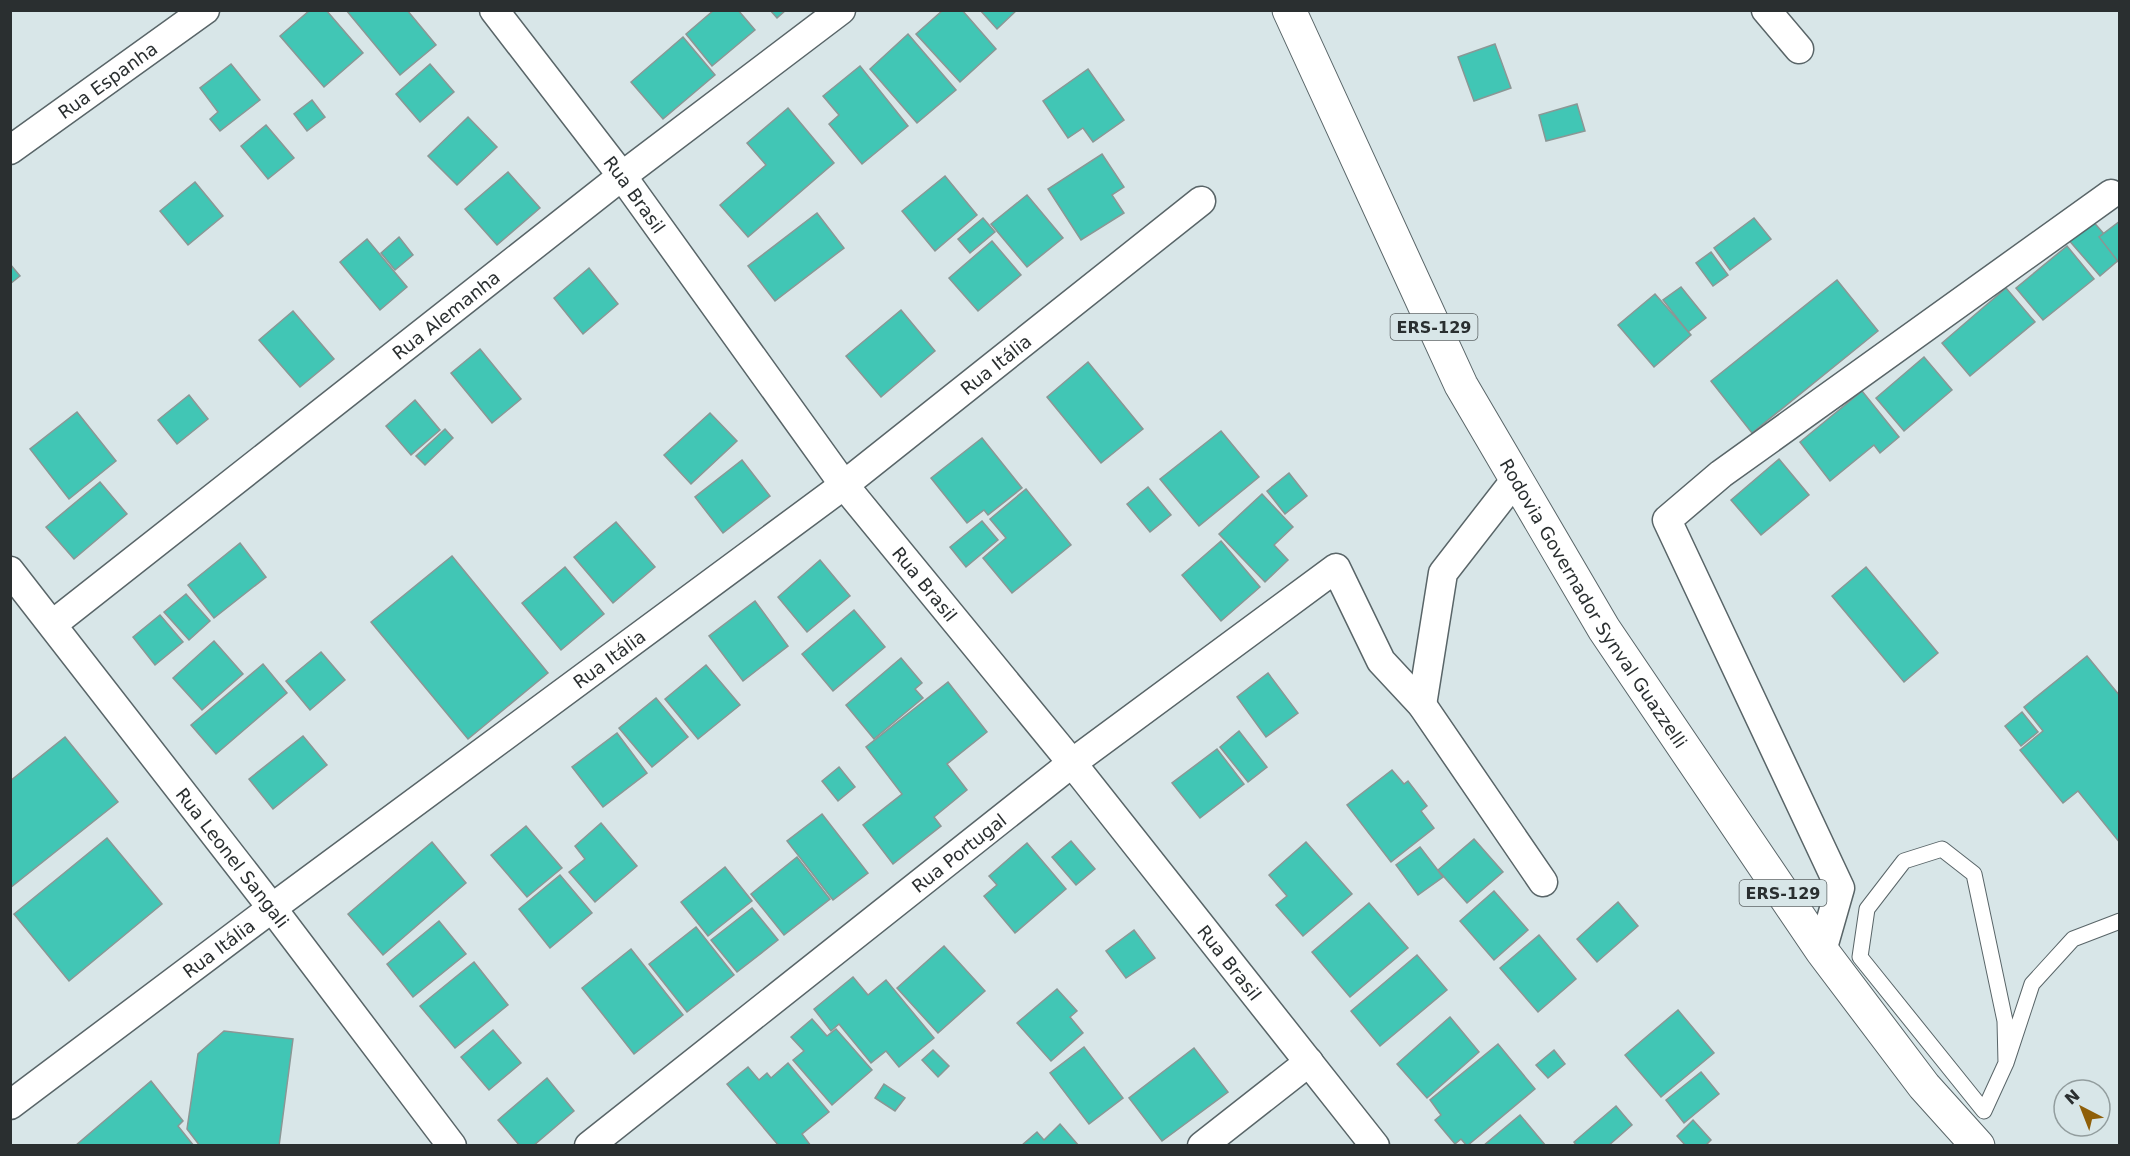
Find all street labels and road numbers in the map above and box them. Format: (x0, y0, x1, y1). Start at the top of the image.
street label: Rua Espanha (54, 37, 161, 123)
street label: Rua Brasil (600, 152, 670, 237)
street label: Rua Alemanha (388, 266, 504, 363)
road number: ERS-129 (1390, 314, 1478, 340)
street label: Rua Itália (956, 330, 1035, 399)
street label: Rodovia Governador Synval Guazzelli (1496, 455, 1692, 752)
street label: Rua Brasil (888, 542, 962, 625)
street label: Rua Itália (569, 625, 649, 692)
street label: Rua Leonel Sangali (172, 783, 294, 932)
street label: Rua Portugal (907, 809, 1010, 897)
road number: ERS-129 (1740, 880, 1826, 906)
street label: Rua Itália (179, 914, 259, 982)
street label: Rua Brasil (1194, 921, 1266, 1004)

